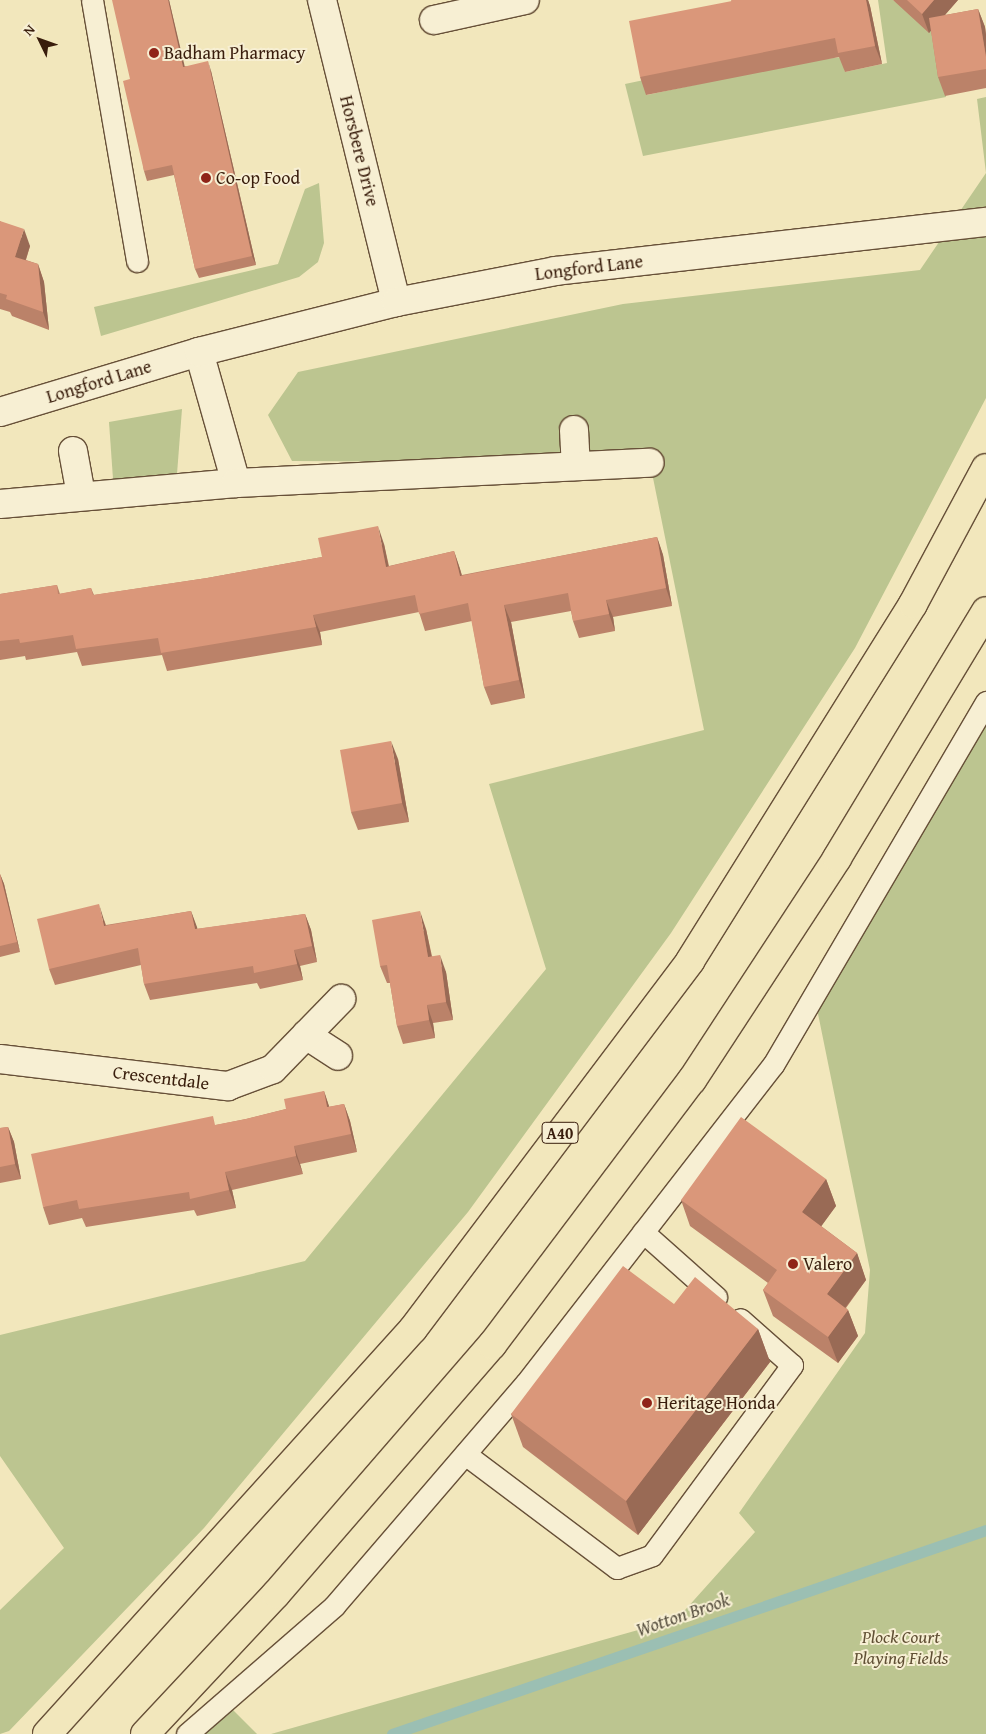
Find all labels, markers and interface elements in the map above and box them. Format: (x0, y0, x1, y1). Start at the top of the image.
north arrow (15, 15, 65, 65)
text: N (18, 20, 39, 40)
place label: Badham Pharmacy (164, 42, 305, 64)
marker: Badham Pharmacy (148, 47, 160, 59)
street label: Horsbere Drive (335, 93, 383, 209)
place label: Co-op Food (216, 167, 300, 189)
marker: Co-op Food (200, 172, 212, 184)
street label: Longford Lane (534, 251, 644, 285)
street label: Longford Lane (44, 356, 154, 408)
street label: Crescentdale (112, 1061, 210, 1095)
road number: A40 (541, 1120, 579, 1146)
place label: Valero (803, 1253, 852, 1275)
marker: Valero (787, 1258, 799, 1270)
place label: Heritage Honda (657, 1392, 775, 1414)
marker: Heritage Honda (641, 1397, 653, 1409)
water label: Wotton Brook (633, 1588, 733, 1642)
park label: Plock Court Playing Fields (854, 1627, 948, 1670)

